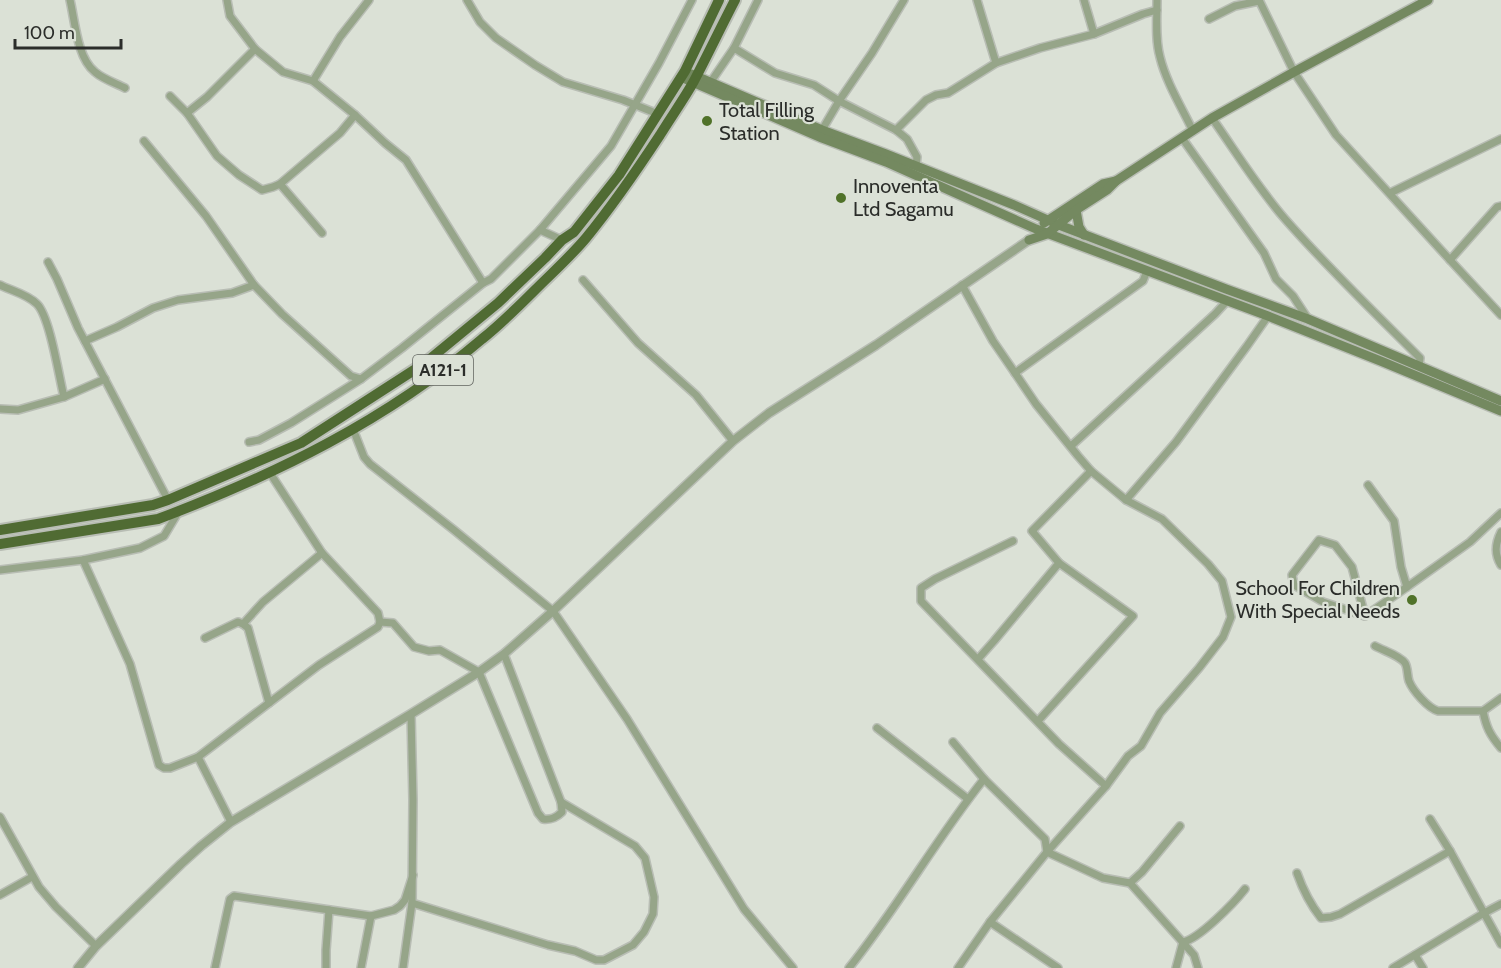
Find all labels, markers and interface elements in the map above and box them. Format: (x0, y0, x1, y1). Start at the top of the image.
scale bar (15, 12, 122, 50)
text: 100 m (24, 22, 75, 44)
place label: Total Filling Station (719, 98, 815, 145)
marker: Total Filling Station (700, 114, 714, 128)
place label: Innoventa Ltd Sagamu (853, 174, 954, 221)
marker: Innoventa Ltd Sagamu (834, 191, 848, 205)
road number: A121-1 (413, 355, 473, 385)
place label: School For Children With Special Needs (1235, 576, 1400, 623)
marker: School For Children With Special Needs (1405, 593, 1419, 607)

